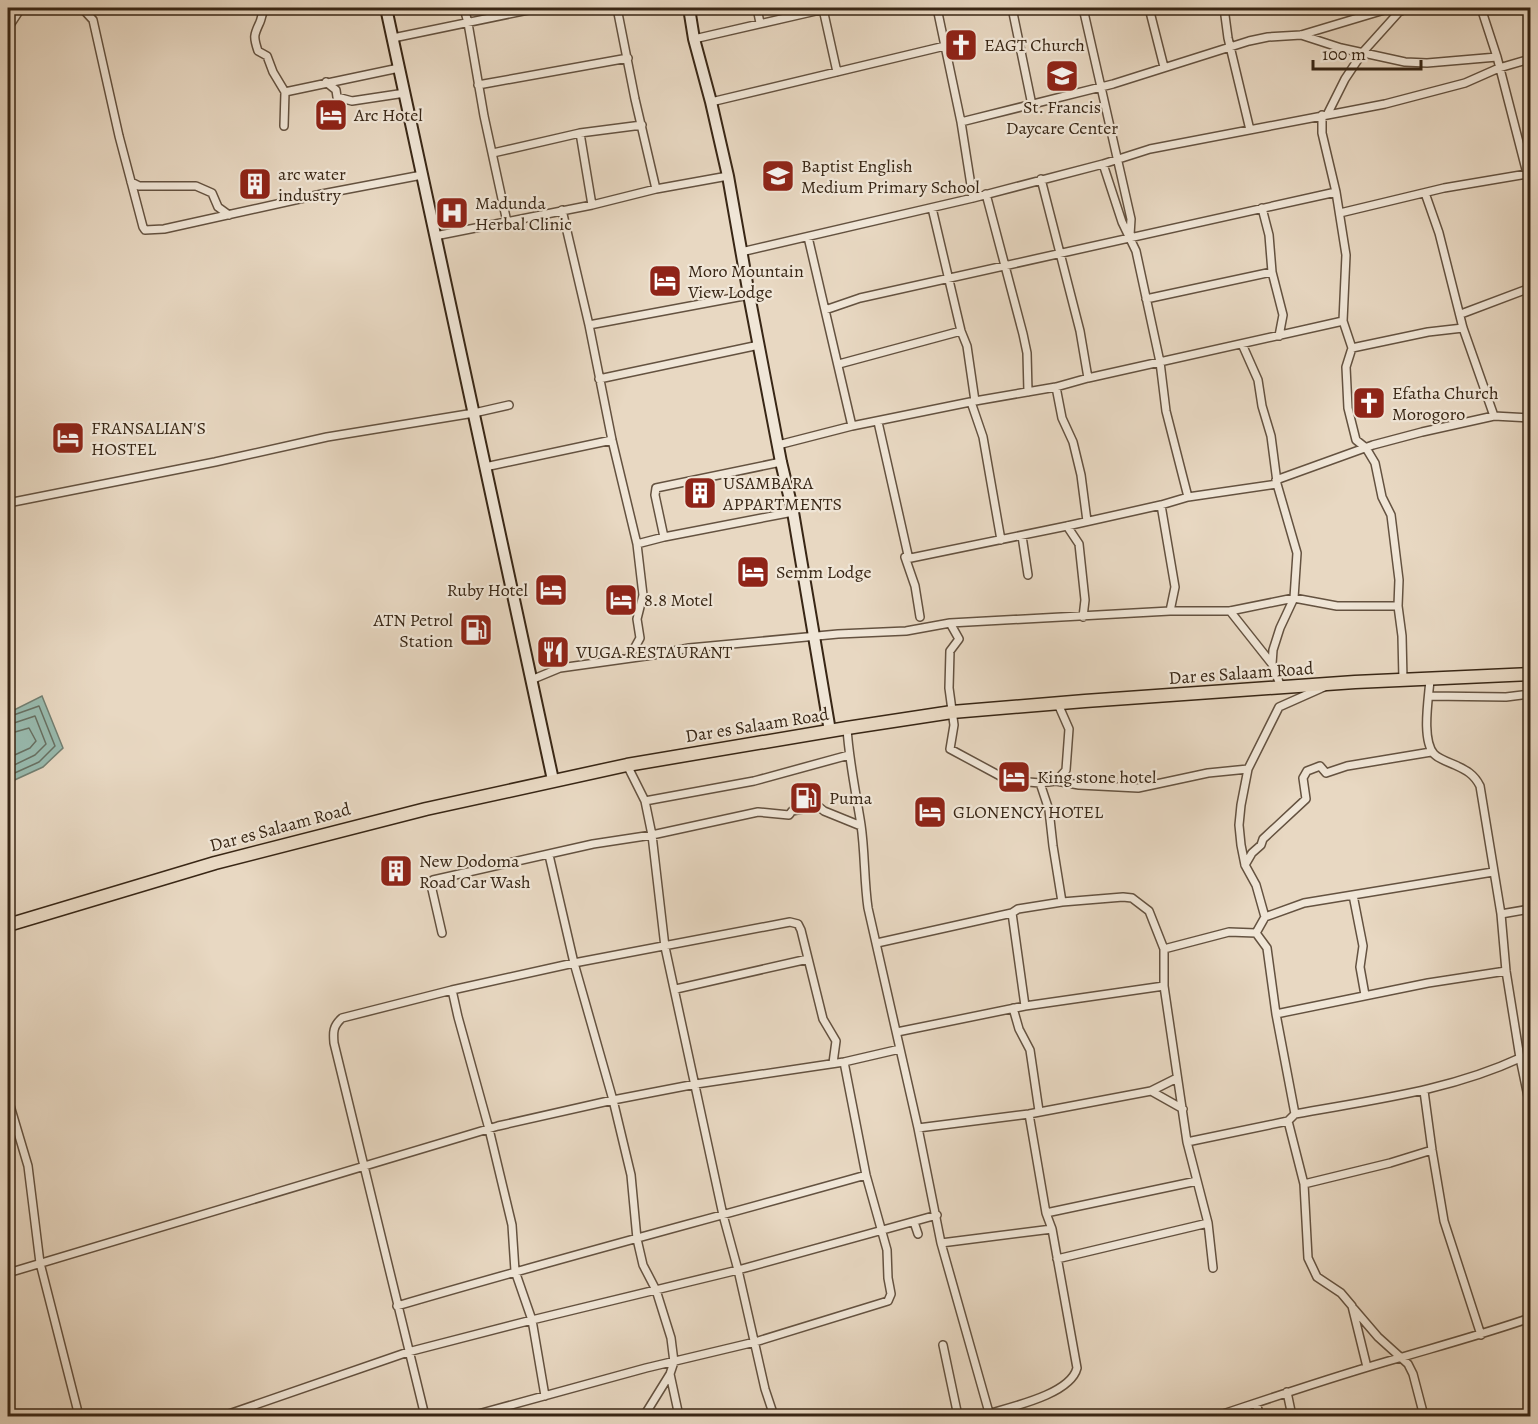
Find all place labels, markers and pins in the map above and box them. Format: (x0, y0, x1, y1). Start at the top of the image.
church icon: EAGT Church (943, 27, 979, 63)
place label: EAGT Church (984, 33, 1085, 57)
school or university icon: St. Francis Daycare Center (1044, 58, 1080, 94)
place label: St. Francis Daycare Center (1006, 95, 1118, 140)
hotel icon: Arc Hotel (313, 97, 349, 133)
place label: Arc Hotel (353, 103, 423, 127)
place label: Baptist English Medium Primary School (801, 154, 980, 199)
school or university icon: Baptist English Medium Primary School (760, 158, 796, 194)
place label: arc water industry (278, 162, 346, 207)
building icon: arc water industry (237, 166, 273, 202)
place label: Madunda Herbal Clinic (475, 191, 572, 236)
hospital icon: Madunda Herbal Clinic (434, 195, 470, 231)
place label: Moro Mountain View Lodge (687, 259, 804, 304)
hotel icon: Moro Mountain View Lodge (647, 263, 683, 299)
place label: Efatha Church Morogoro (1392, 381, 1499, 426)
church icon: Efatha Church Morogoro (1351, 385, 1387, 421)
place label: FRANSALIAN'S HOSTEL (91, 416, 206, 461)
hotel icon: FRANSALIAN'S HOSTEL (50, 420, 86, 456)
place label: USAMBARA APPARTMENTS (722, 471, 842, 516)
building icon: USAMBARA APPARTMENTS (682, 475, 718, 511)
hotel icon: Semm Lodge (735, 554, 771, 590)
place label: Semm Lodge (776, 560, 872, 584)
hotel icon: Ruby Hotel (533, 572, 569, 608)
place label: Ruby Hotel (447, 578, 529, 602)
hotel icon: 8.8 Motel (603, 582, 639, 618)
place label: 8.8 Motel (644, 588, 713, 612)
place label: ATN Petrol Station (372, 608, 454, 653)
fuel station icon: ATN Petrol Station (458, 612, 494, 648)
restaurant icon: VUGA RESTAURANT (535, 634, 571, 670)
place label: VUGA RESTAURANT (575, 640, 733, 664)
hotel icon: King stone hotel (996, 759, 1032, 795)
place label: King stone hotel (1037, 765, 1157, 789)
fuel station icon: Puma (788, 780, 824, 816)
place label: Puma (829, 786, 873, 810)
hotel icon: GLONENCY HOTEL (912, 794, 948, 830)
place label: GLONENCY HOTEL (953, 800, 1104, 824)
place label: New Dodoma Road Car Wash (419, 849, 531, 894)
building icon: New Dodoma Road Car Wash (378, 853, 414, 889)

